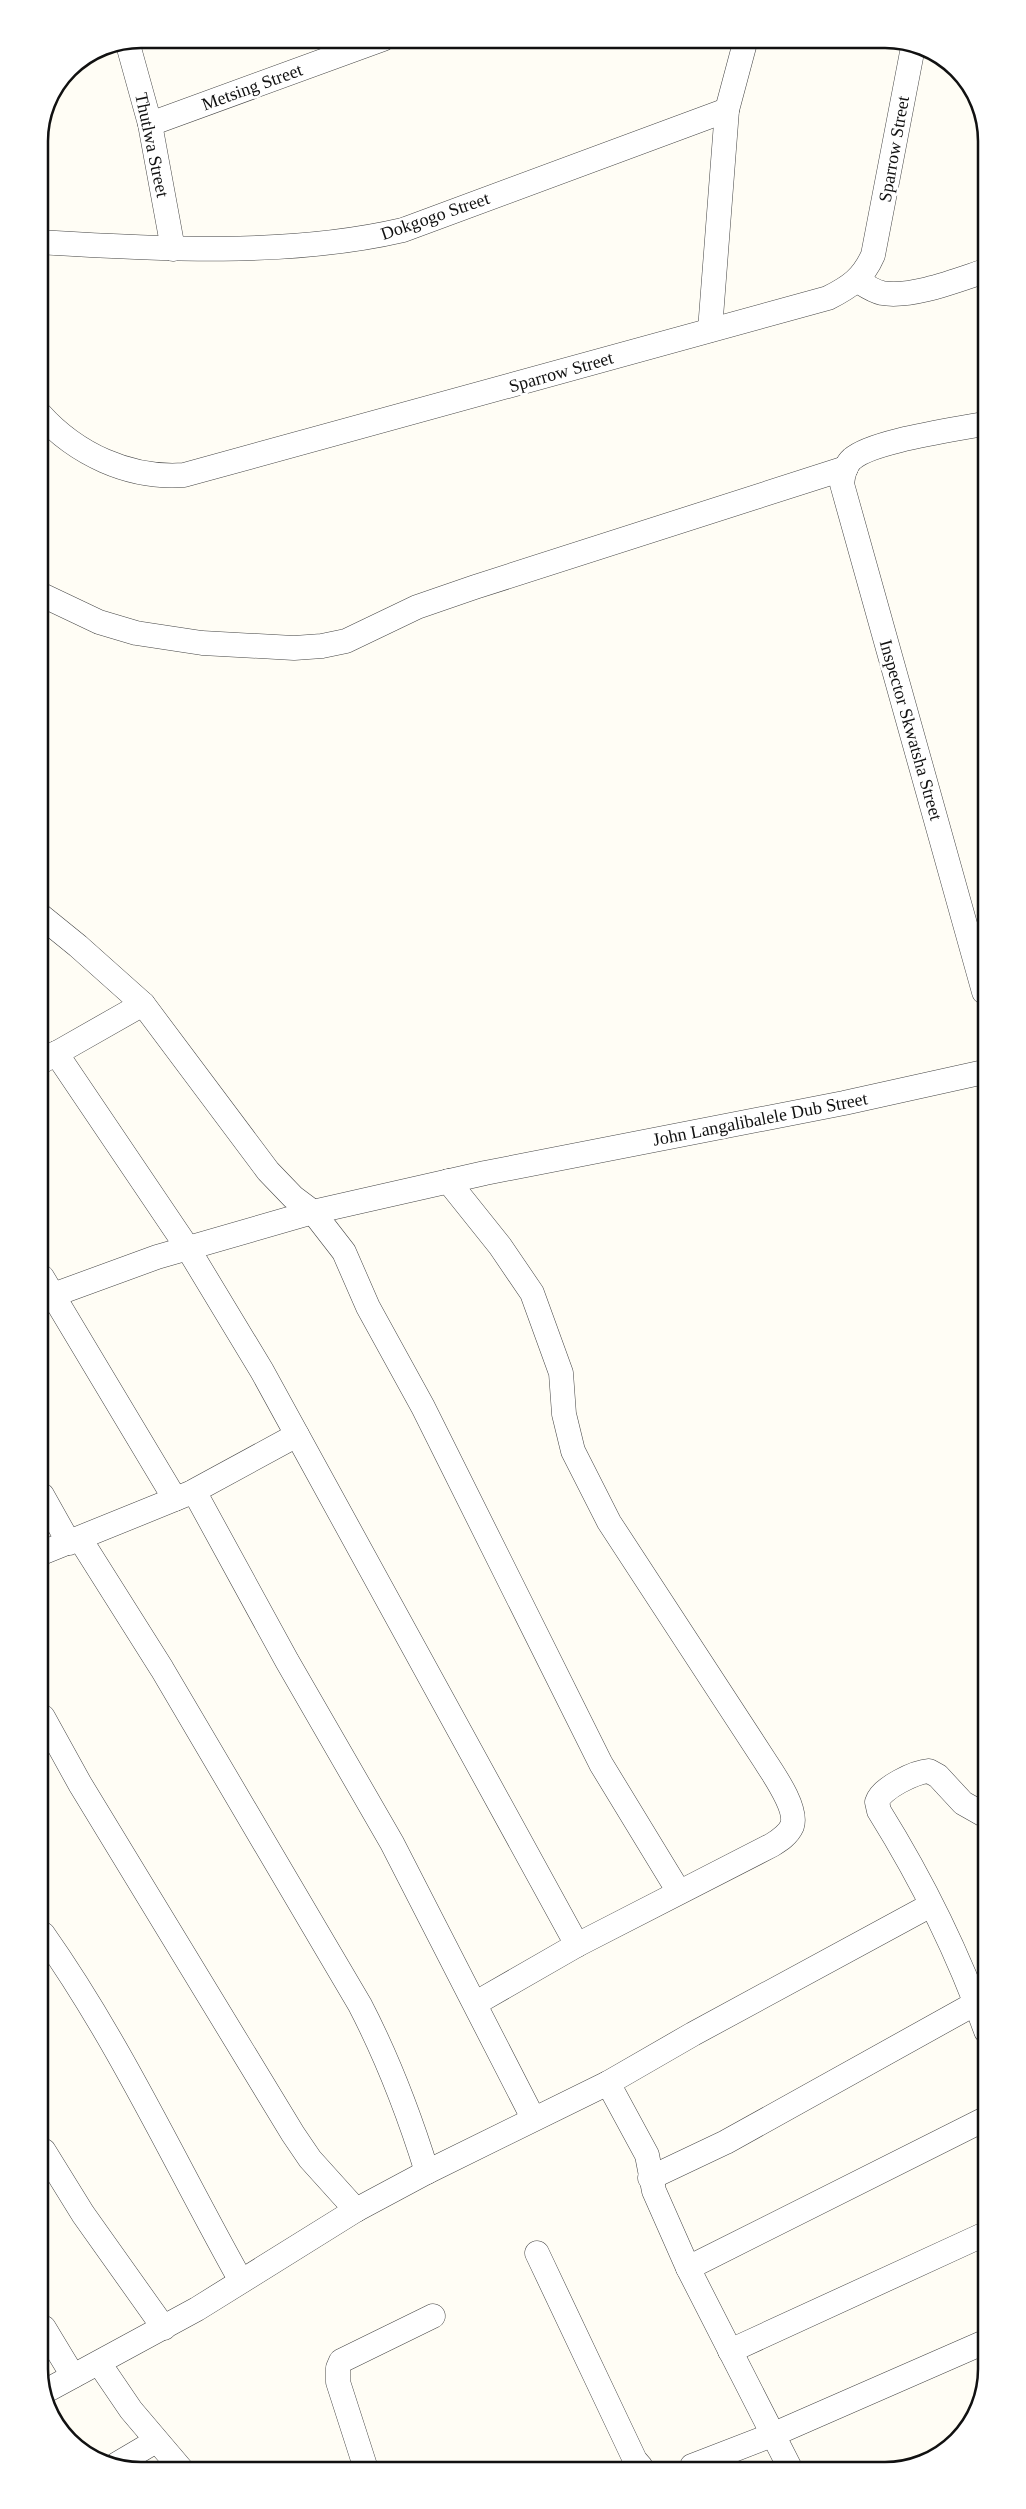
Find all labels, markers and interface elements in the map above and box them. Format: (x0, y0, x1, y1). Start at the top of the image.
street label: Metsing Street (199, 60, 305, 114)
street label: Thutlwa Street (131, 91, 173, 199)
street label: Sparrow Street (875, 94, 913, 204)
street label: Dokgogo Street (378, 188, 492, 244)
street label: Sparrow Street (507, 348, 615, 396)
street label: Inspector Skwatsha Street (876, 637, 946, 823)
street label: John Langalibalele Dub Street (651, 1088, 869, 1150)

